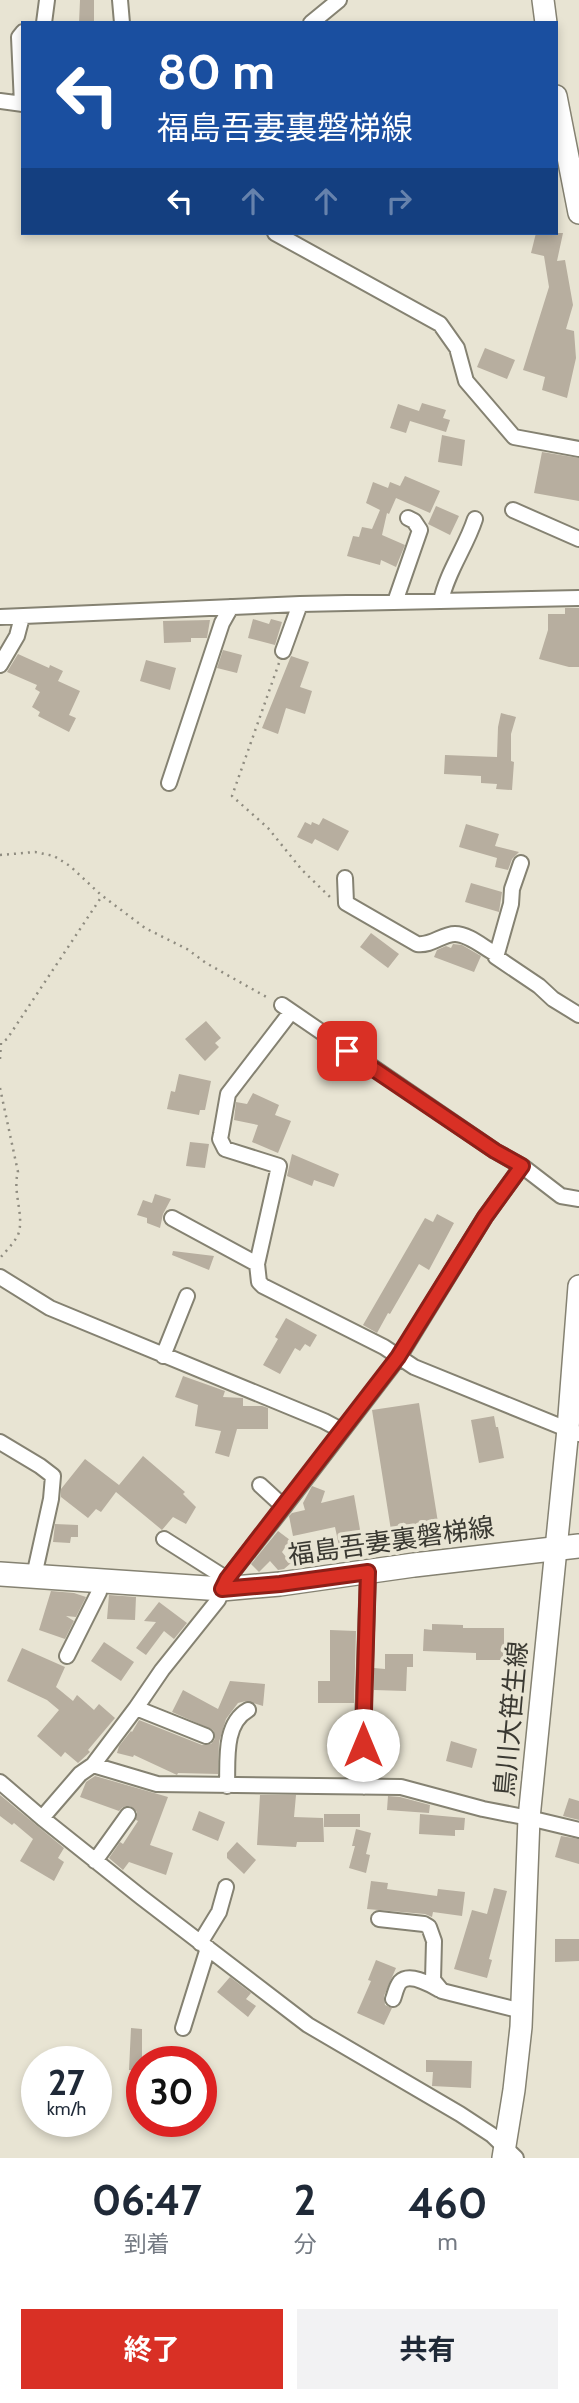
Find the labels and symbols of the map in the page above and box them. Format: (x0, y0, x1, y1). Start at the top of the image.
pin (317, 1021, 377, 1081)
street label: 福島吾妻裏磐梯線 (286, 1511, 496, 1571)
street label: 鳥川大笹生線 (488, 1640, 534, 1798)
position arrow (326, 1708, 400, 1782)
speed limit sign: 30 (126, 2046, 217, 2137)

